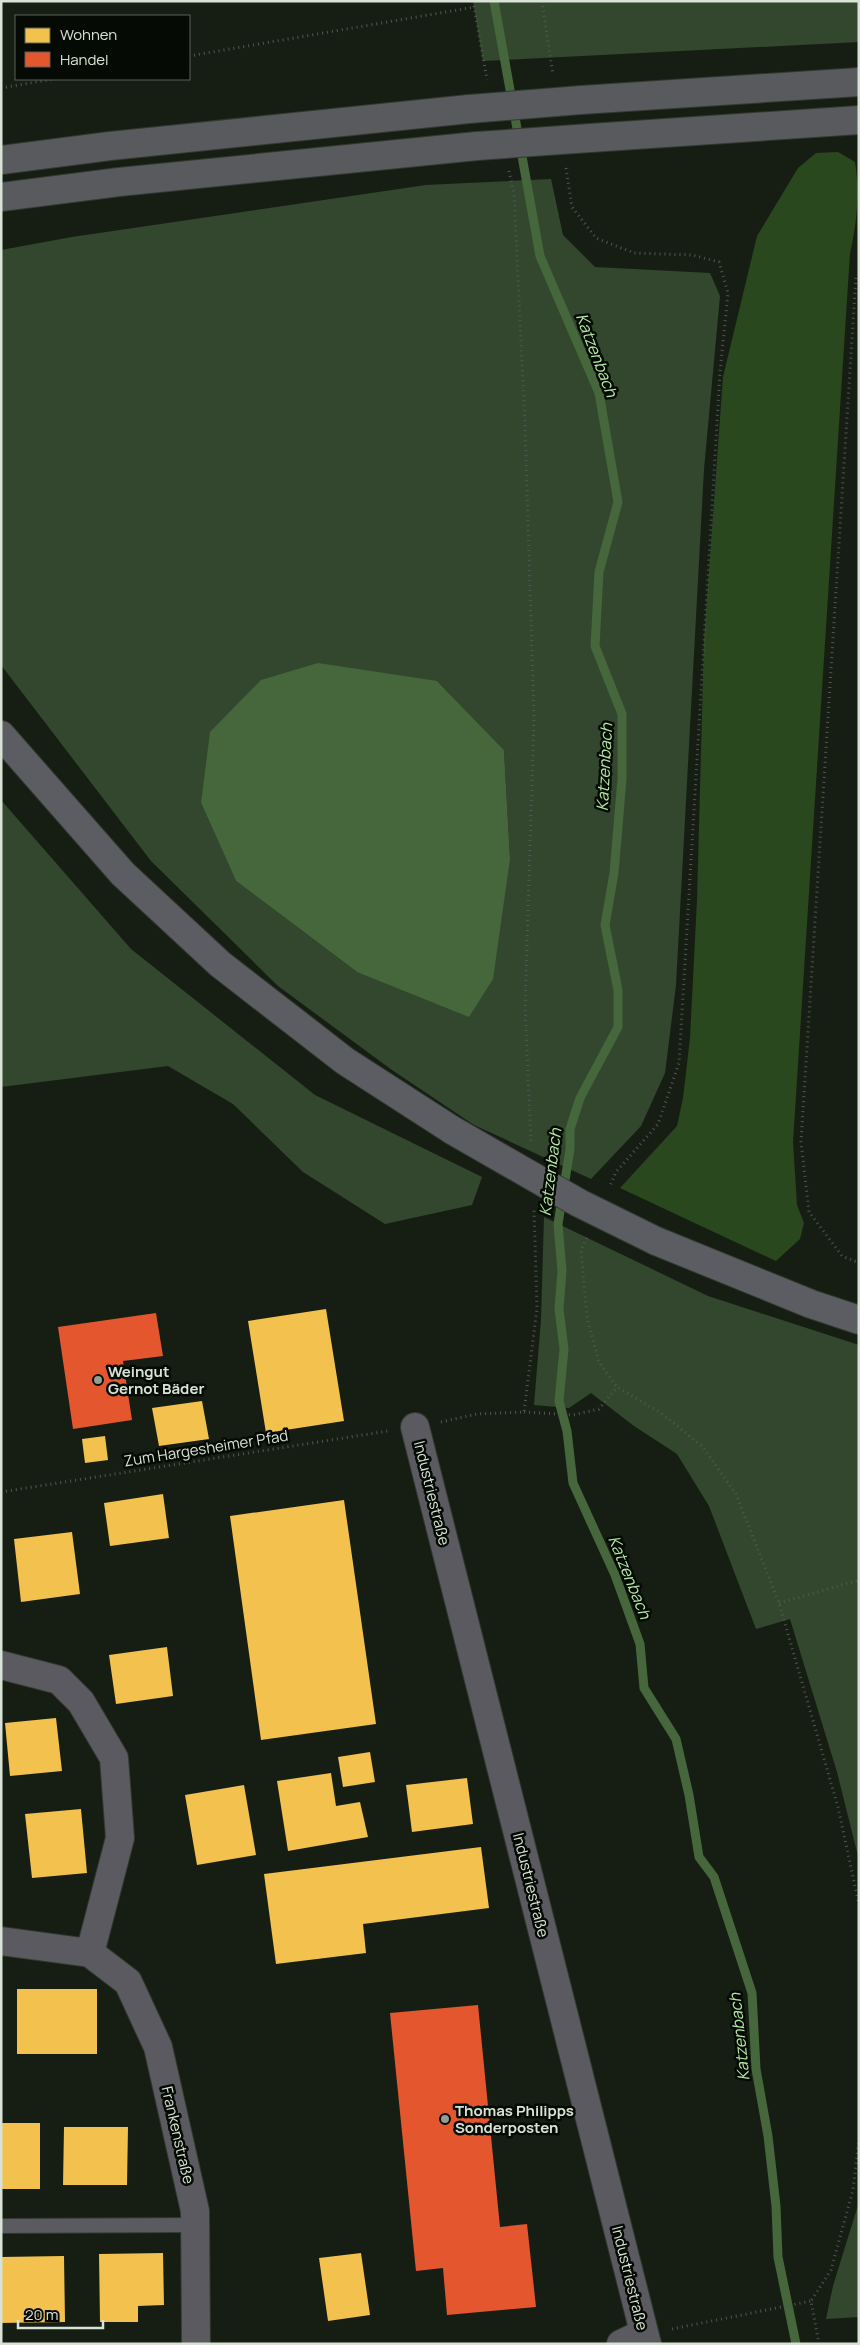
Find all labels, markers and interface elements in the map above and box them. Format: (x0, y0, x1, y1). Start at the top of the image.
legend (15, 15, 190, 80)
text: Wohnen (60, 24, 117, 45)
text: Handel (60, 49, 109, 70)
water label: Katzenbach (571, 310, 623, 400)
water label: Katzenbach (591, 722, 617, 811)
water label: Katzenbach (534, 1127, 566, 1217)
place label: Weingut Gernot Bäder (108, 1361, 204, 1399)
marker: Weingut Gernot Bäder (92, 1374, 104, 1386)
street label: Zum Hargesheimer Pfad (122, 1425, 290, 1471)
street label: Industriestraße (409, 1439, 455, 1548)
water label: Katzenbach (603, 1532, 657, 1622)
street label: Industriestraße (508, 1831, 554, 1940)
water label: Katzenbach (723, 1992, 755, 2082)
street label: Frankenstraße (157, 2084, 199, 2186)
place label: Thomas Philipps Sonderposten (455, 2100, 574, 2138)
marker: Thomas Philipps Sonderposten (439, 2113, 451, 2125)
street label: Industriestraße (607, 2224, 653, 2333)
scale bar (18, 2298, 102, 2330)
text: 20 m (25, 2304, 58, 2325)

